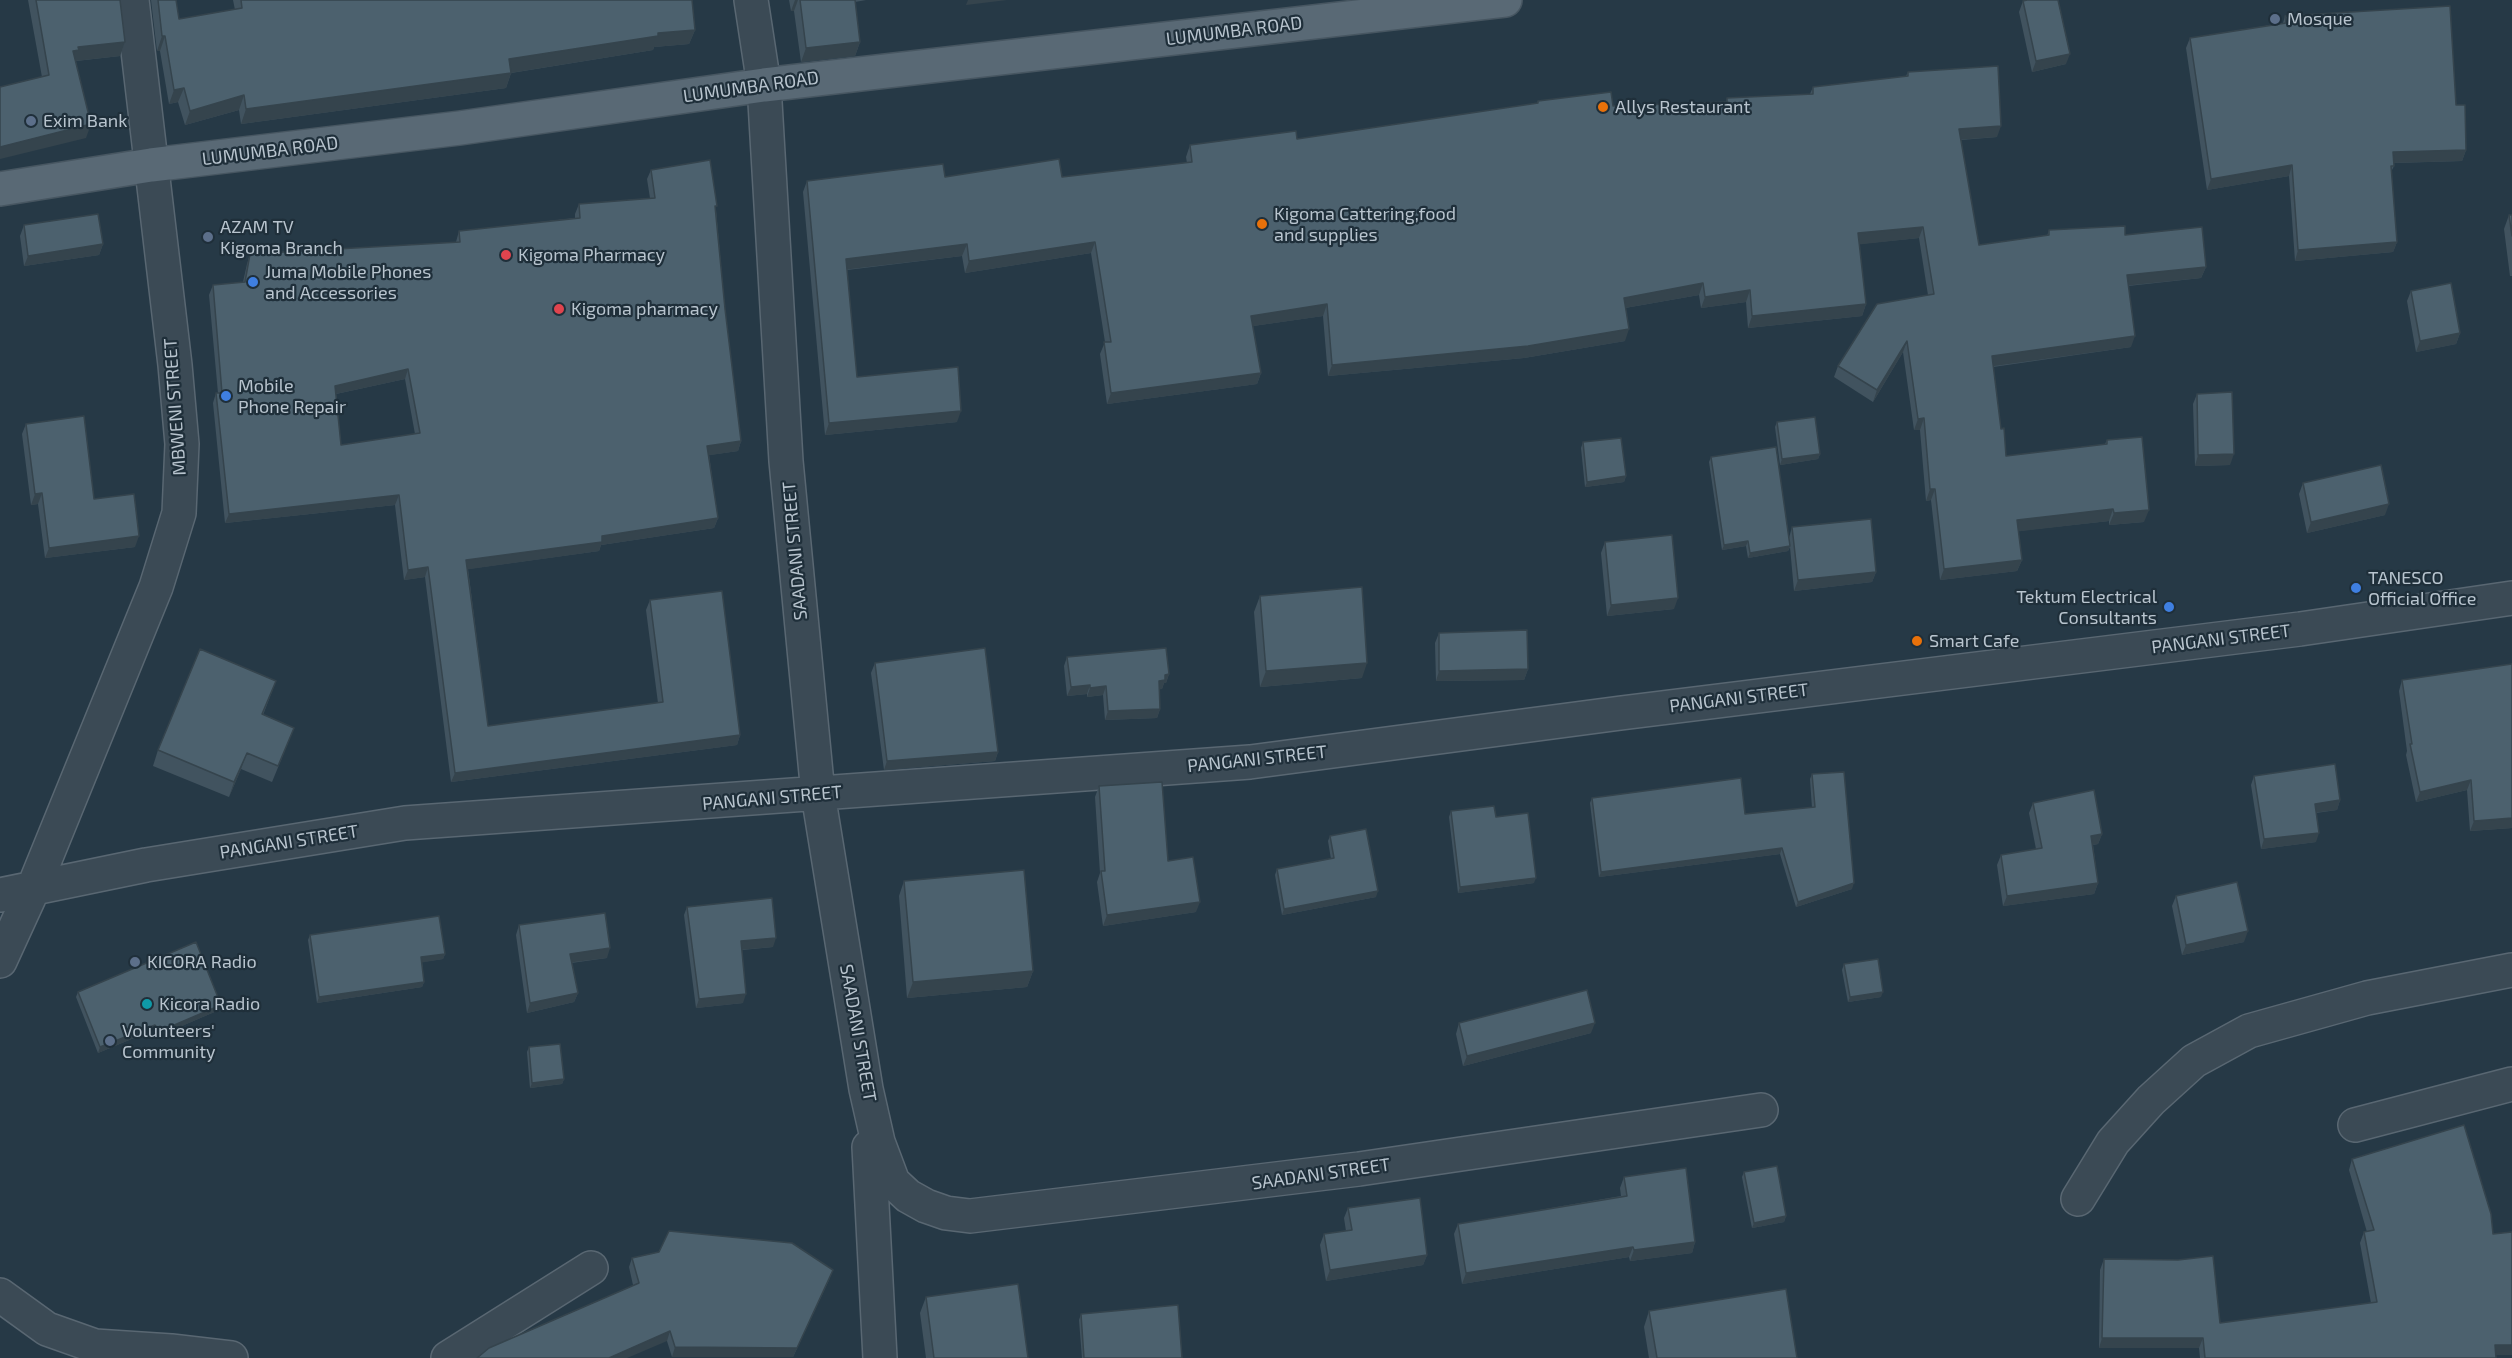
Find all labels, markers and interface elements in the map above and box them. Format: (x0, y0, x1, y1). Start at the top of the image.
place label: Mosque (2287, 8, 2352, 30)
street label: LUMUMBA ROAD (1165, 12, 1303, 50)
marker: Mosque (2268, 12, 2282, 26)
street label: LUMUMBA ROAD (682, 67, 820, 107)
place label: Allys Restaurant (1615, 96, 1750, 118)
marker: Allys Restaurant (1596, 100, 1610, 114)
place label: Exim Bank (43, 110, 127, 132)
marker: Exim Bank (24, 114, 38, 128)
street label: LUMUMBA ROAD (201, 132, 339, 170)
place label: Kigoma Cattering,food and supplies (1274, 203, 1456, 246)
place label: AZAM TV Kigoma Branch (220, 216, 343, 258)
marker: Kigoma Cattering,food and supplies (1255, 217, 1269, 231)
marker: AZAM TV Kigoma Branch (201, 230, 215, 244)
place label: Kigoma Pharmacy (518, 244, 665, 266)
marker: Kigoma Pharmacy (499, 248, 513, 262)
place label: Juma Mobile Phones and Accessories (265, 261, 431, 304)
marker: Juma Mobile Phones and Accessories (246, 275, 260, 289)
place label: Kigoma pharmacy (571, 298, 718, 320)
marker: Kigoma pharmacy (552, 302, 566, 316)
street label: MBWENI STREET (159, 338, 191, 476)
place label: Mobile Phone Repair (238, 375, 346, 418)
marker: Mobile Phone Repair (219, 389, 233, 403)
street label: SAADANI STREET (778, 481, 812, 621)
place label: TANESCO Official Office (2368, 567, 2476, 610)
marker: TANESCO Official Office (2349, 581, 2363, 595)
place label: Tektum Electrical Consultants (2016, 586, 2157, 628)
marker: Tektum Electrical Consultants (2162, 600, 2176, 614)
street label: PANGANI STREET (2150, 620, 2292, 658)
place label: Smart Cafe (1929, 630, 2019, 652)
marker: Smart Cafe (1910, 634, 1924, 648)
street label: PANGANI STREET (1668, 679, 1810, 717)
street label: PANGANI STREET (1186, 741, 1328, 777)
street label: PANGANI STREET (701, 781, 843, 815)
street label: PANGANI STREET (218, 820, 360, 864)
place label: KICORA Radio (147, 951, 257, 973)
marker: KICORA Radio (128, 955, 142, 969)
street label: SAADANI STREET (835, 963, 881, 1103)
place label: Kicora Radio (159, 993, 260, 1015)
marker: Kicora Radio (140, 997, 154, 1011)
place label: Volunteers' Community (122, 1020, 216, 1062)
marker: Volunteers' Community (103, 1034, 117, 1048)
street label: SAADANI STREET (1251, 1154, 1391, 1194)

